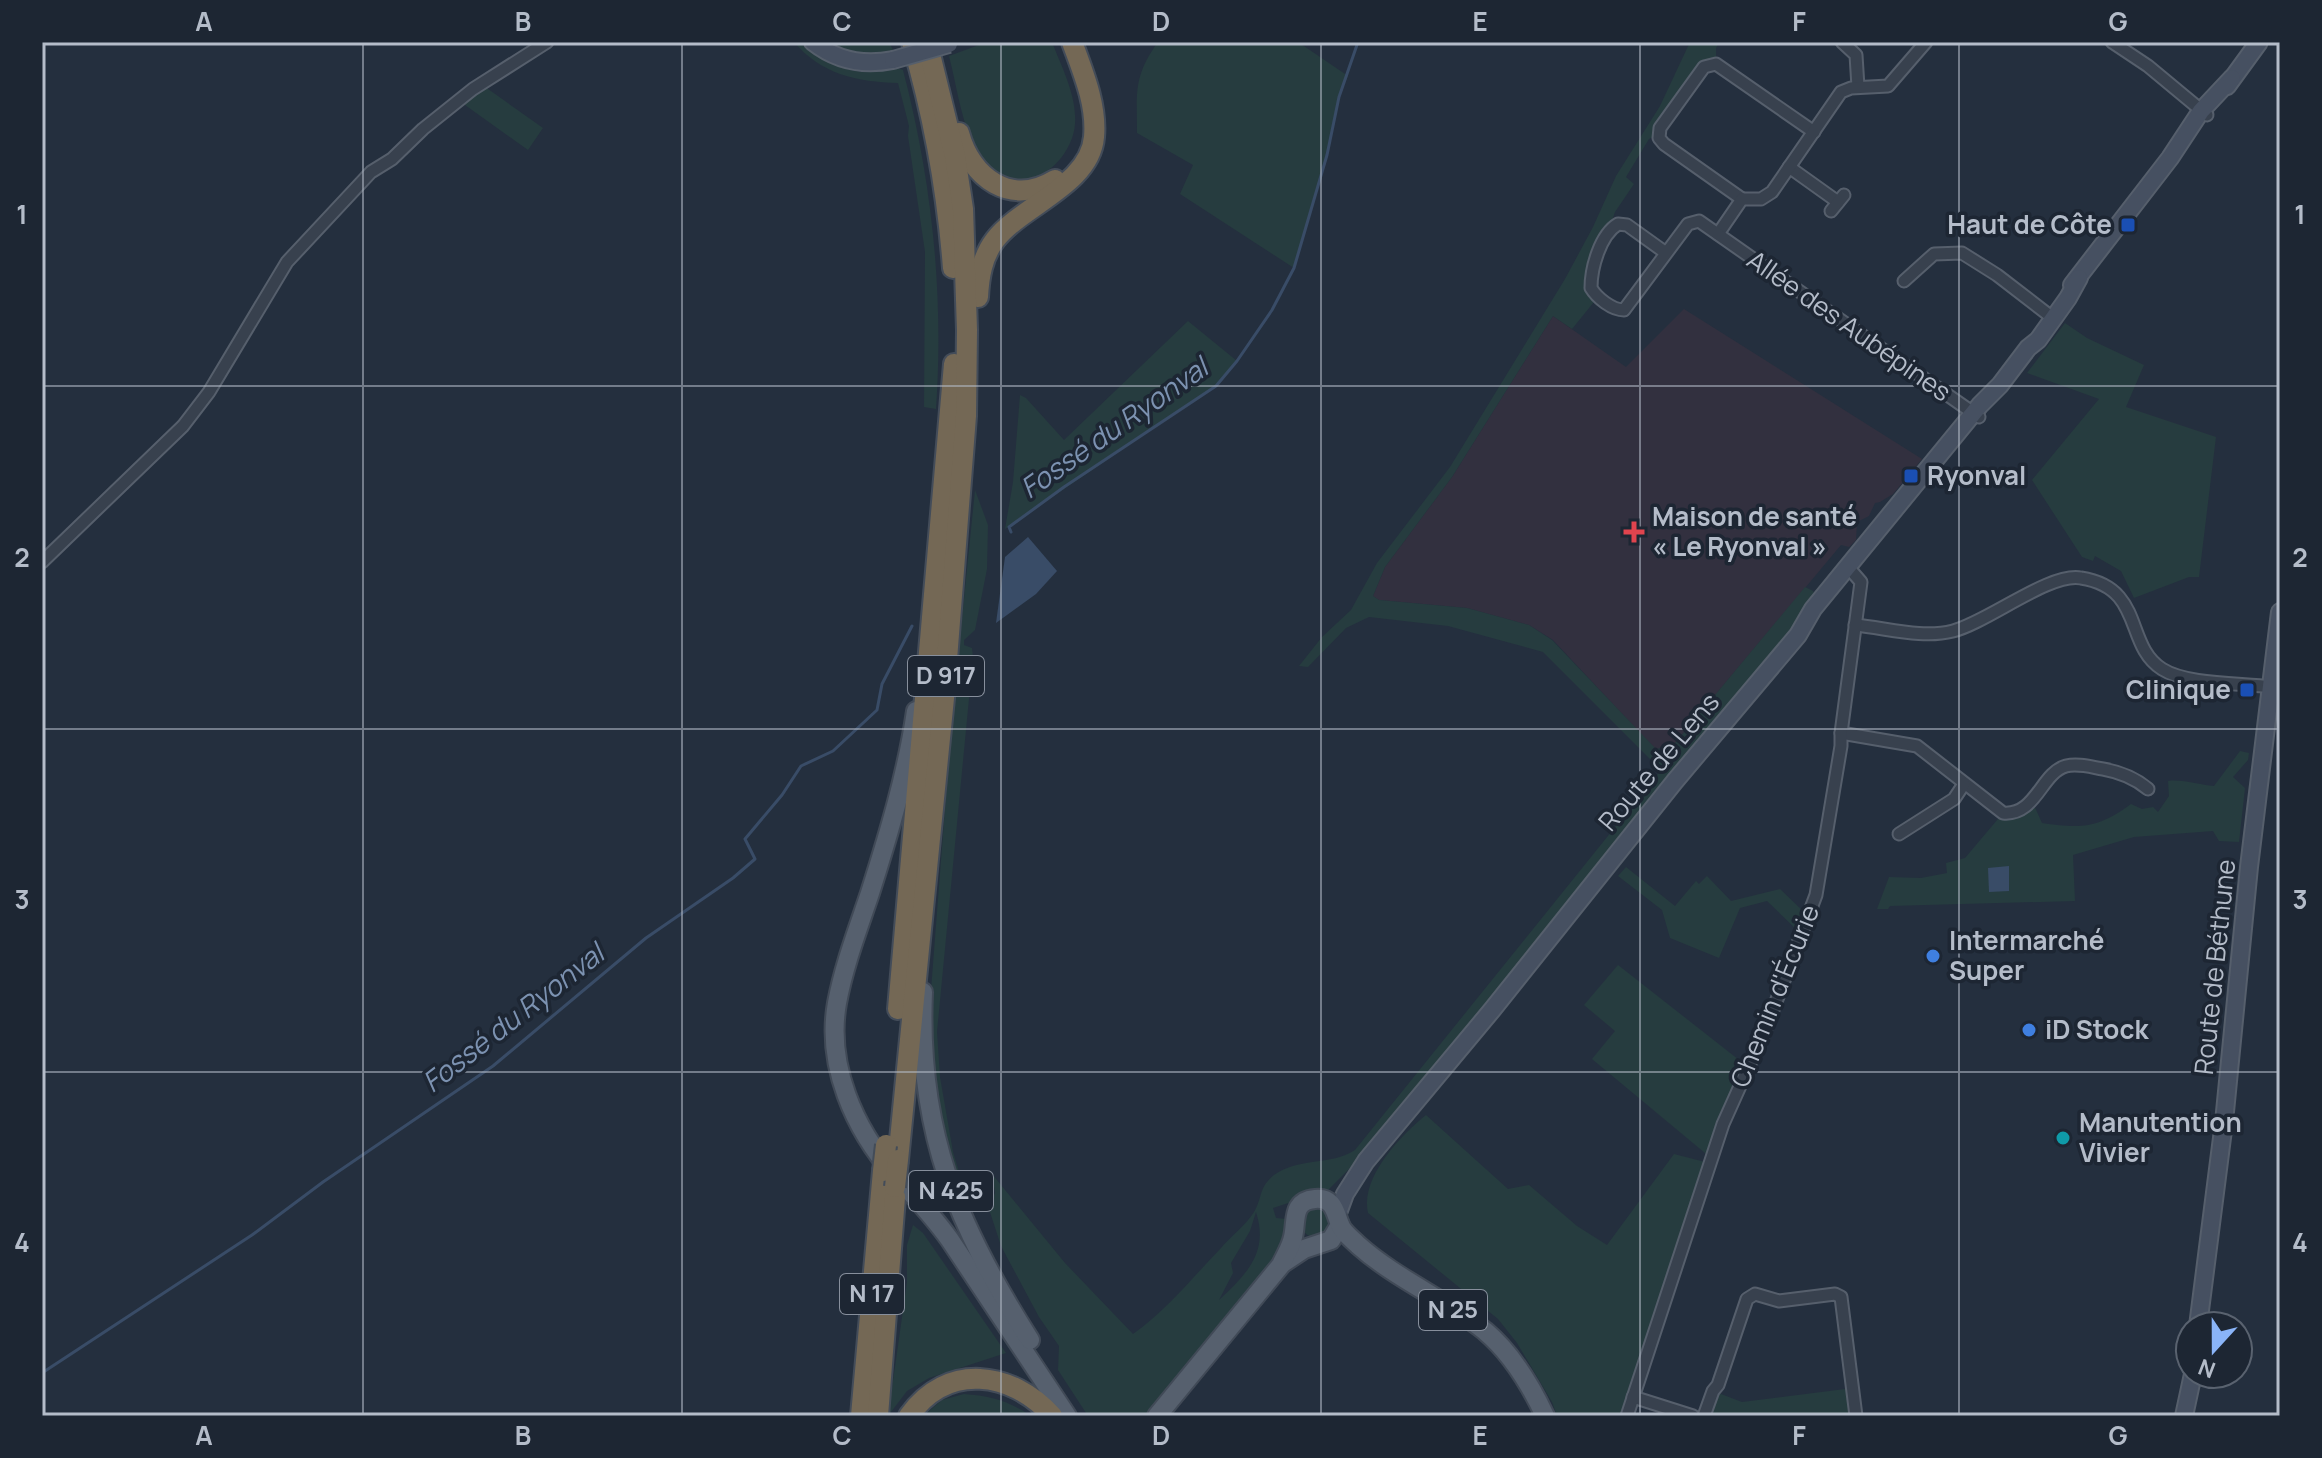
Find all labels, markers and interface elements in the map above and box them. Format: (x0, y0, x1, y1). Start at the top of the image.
text: A (195, 3, 213, 39)
text: B (515, 3, 531, 39)
text: C (832, 3, 852, 39)
text: D (1152, 3, 1170, 39)
text: E (1472, 3, 1488, 39)
text: F (1792, 3, 1806, 39)
text: G (2108, 3, 2128, 39)
text: 1 (16, 196, 28, 232)
text: 1 (2294, 196, 2306, 232)
place label: Haut de Côte (1947, 206, 2112, 242)
marker: Haut de Côte (2119, 216, 2137, 234)
street label: Allée des Aubépines (1740, 241, 1959, 409)
water label: Fossé du Ryonval (1012, 346, 1218, 506)
place label: Ryonval (1927, 457, 2026, 493)
marker: Ryonval (1902, 467, 1920, 485)
place label: Maison de santé « Le Ryonval » (1652, 498, 1857, 564)
marker: Maison de santé « Le Ryonval » (1623, 521, 1645, 543)
text: 2 (14, 539, 30, 575)
text: 2 (2292, 539, 2308, 575)
road number: D 917 (908, 656, 984, 696)
place label: Clinique (2126, 671, 2231, 707)
marker: Clinique (2238, 681, 2256, 699)
street label: Route de Lens (1590, 684, 1727, 838)
street label: Route de Béthune (2185, 857, 2243, 1076)
text: 3 (14, 881, 30, 917)
text: 3 (2292, 881, 2308, 917)
street label: Chemin d'Écurie (1721, 899, 1827, 1092)
place label: Intermarché Super (1949, 922, 2104, 988)
water label: Fossé du Ryonval (414, 932, 614, 1100)
marker: Intermarché Super (1924, 947, 1942, 965)
place label: iD Stock (2045, 1011, 2149, 1047)
marker: iD Stock (2020, 1021, 2038, 1039)
place label: Manutention Vivier (2079, 1104, 2242, 1170)
marker: Manutention Vivier (2054, 1129, 2072, 1147)
road number: N 425 (909, 1171, 993, 1211)
text: 4 (14, 1224, 30, 1260)
text: 4 (2292, 1224, 2308, 1260)
road number: N 17 (840, 1274, 904, 1314)
road number: N 25 (1419, 1290, 1487, 1330)
north arrow (2174, 1310, 2254, 1390)
text: N (2194, 1352, 2220, 1386)
text: A (195, 1417, 213, 1453)
text: B (515, 1417, 531, 1453)
text: C (832, 1417, 852, 1453)
text: D (1152, 1417, 1170, 1453)
text: E (1472, 1417, 1488, 1453)
text: F (1792, 1417, 1806, 1453)
text: G (2108, 1417, 2128, 1453)

